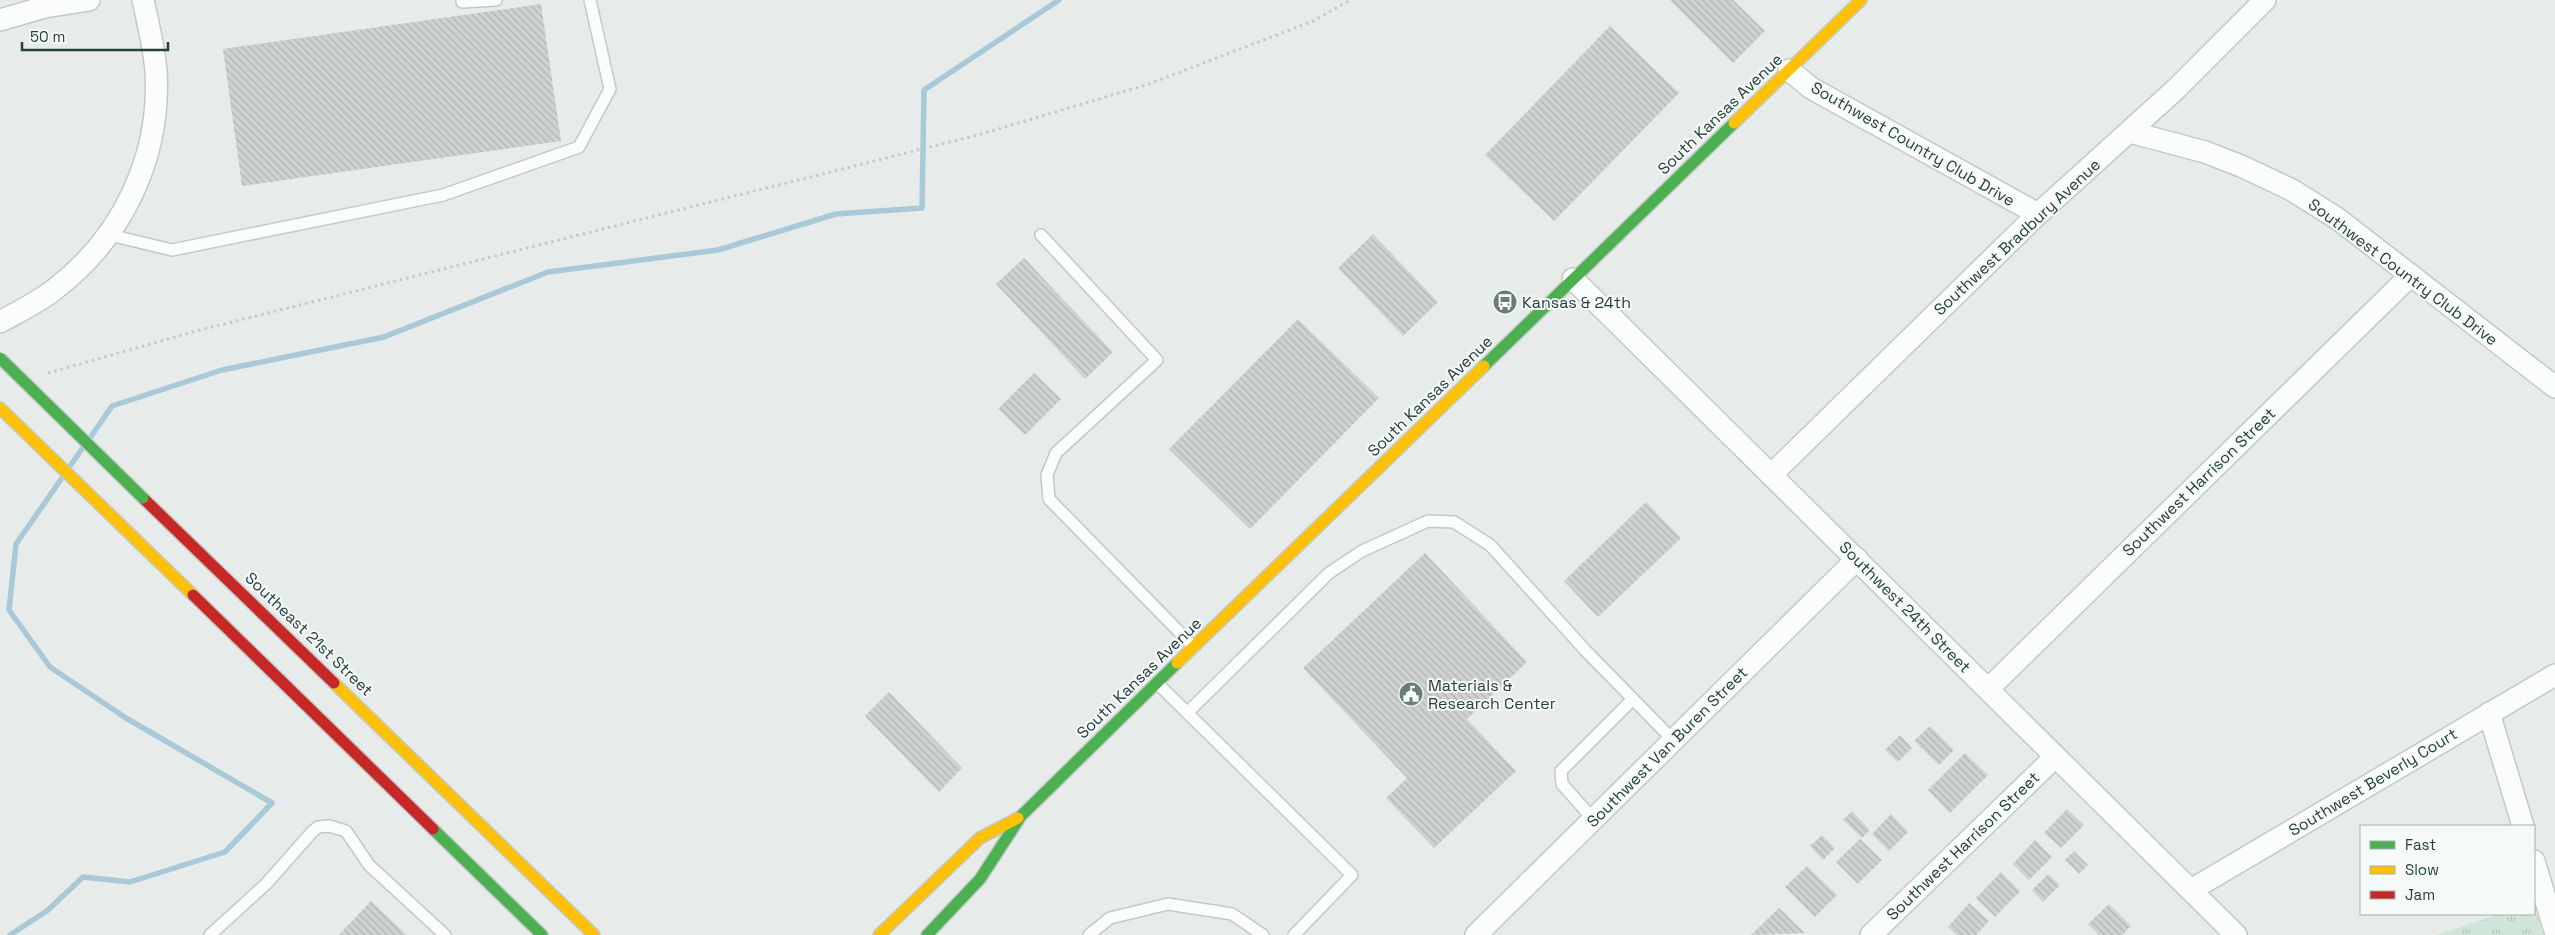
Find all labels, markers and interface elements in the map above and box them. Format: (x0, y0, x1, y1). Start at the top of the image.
scale bar (22, 20, 169, 52)
text: 50 m (30, 27, 65, 46)
street label: South Kansas Avenue (1653, 49, 1787, 179)
street label: Southwest Country Club Drive (1807, 77, 2019, 211)
street label: Southwest Bradbury Avenue (1929, 154, 2105, 320)
street label: Southwest Country Club Drive (2304, 194, 2502, 350)
bus stop icon: Kansas & 24th (1492, 289, 1518, 315)
place label: Kansas & 24th (1522, 292, 1631, 313)
street label: South Kansas Avenue (1363, 331, 1497, 461)
street label: Southwest Harrison Street (2118, 403, 2280, 561)
street label: Southwest 24th Street (1835, 537, 1975, 677)
street label: Southeast 21st Street (241, 567, 377, 701)
street label: South Kansas Avenue (1072, 613, 1206, 743)
street label: Southwest Van Buren Street (1582, 662, 1752, 832)
place label: Materials & Research Center (1428, 675, 1556, 714)
public building icon: Materials & Research Center (1398, 681, 1424, 707)
street label: Southwest Beverly Court (2285, 723, 2461, 841)
street label: Southwest Harrison Street (1882, 767, 2044, 925)
legend (2360, 825, 2535, 915)
text: Fast (2405, 835, 2436, 854)
text: Slow (2405, 860, 2439, 879)
text: Jam (2405, 885, 2435, 904)

